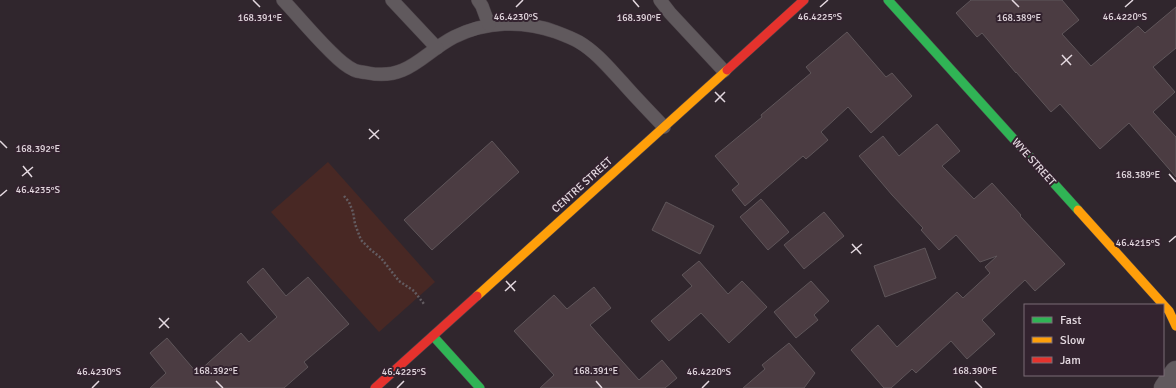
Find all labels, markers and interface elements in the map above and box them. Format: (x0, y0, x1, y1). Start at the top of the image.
text: 46.4230°S (494, 11, 539, 23)
text: 46.4225°S (798, 11, 843, 23)
text: 46.4220°S (1103, 11, 1148, 23)
text: 168.391°E (238, 12, 283, 24)
text: 168.390°E (617, 12, 662, 24)
text: 168.389°E (997, 12, 1042, 24)
street label: WYE STREET (1009, 136, 1059, 189)
text: 168.392°E (16, 143, 61, 155)
street label: CENTRE STREET (549, 154, 615, 215)
text: 168.389°E (1116, 169, 1161, 181)
text: 46.4235°S (16, 184, 61, 196)
text: 46.4215°S (1116, 237, 1161, 249)
legend (1024, 304, 1164, 376)
text: Fast (1060, 313, 1081, 328)
text: Slow (1060, 333, 1085, 348)
text: Jam (1060, 353, 1081, 368)
text: 168.392°E (194, 365, 239, 377)
text: 168.391°E (574, 365, 619, 377)
text: 168.390°E (953, 365, 998, 377)
text: 46.4230°S (77, 366, 122, 378)
text: 46.4225°S (382, 366, 427, 378)
text: 46.4220°S (687, 366, 732, 378)

